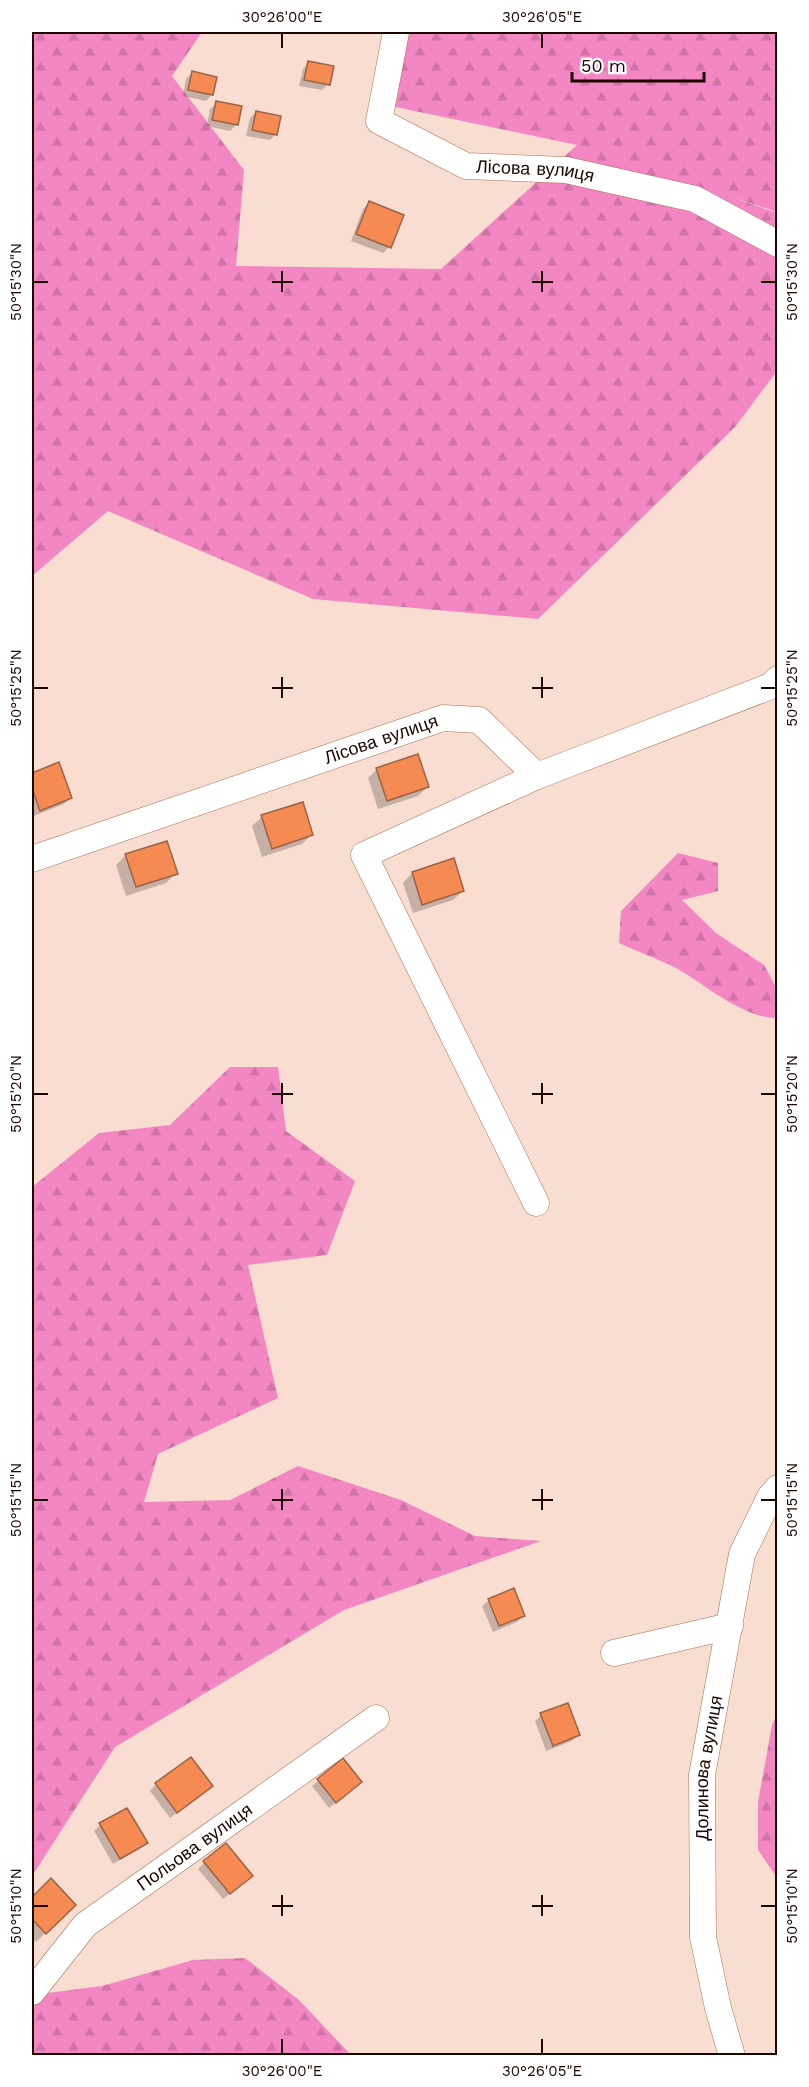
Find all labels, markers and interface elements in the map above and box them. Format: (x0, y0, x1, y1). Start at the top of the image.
text: 30°26'00"E (242, 8, 322, 26)
text: 30°26'05"E (502, 8, 582, 26)
scale bar (572, 45, 704, 83)
text: 50 m (581, 55, 626, 76)
street label: Лісова вулиця (476, 155, 597, 186)
text: 50°15'30"N (7, 243, 25, 321)
text: 50°15'30"N (783, 243, 801, 321)
text: 50°15'25"N (7, 649, 25, 727)
text: 50°15'25"N (783, 649, 801, 727)
street label: Лісова вулиця (321, 710, 441, 768)
text: 50°15'20"N (7, 1055, 25, 1133)
text: 50°15'20"N (783, 1055, 801, 1133)
text: 50°15'15"N (7, 1463, 25, 1537)
text: 50°15'15"N (783, 1463, 801, 1537)
street label: Долинова вулиця (691, 1694, 726, 1841)
street label: Польова вулиця (133, 1798, 256, 1895)
text: 50°15'10"N (7, 1868, 25, 1944)
text: 50°15'10"N (783, 1868, 801, 1944)
text: 30°26'00"E (242, 2062, 322, 2080)
text: 30°26'05"E (502, 2062, 582, 2080)

